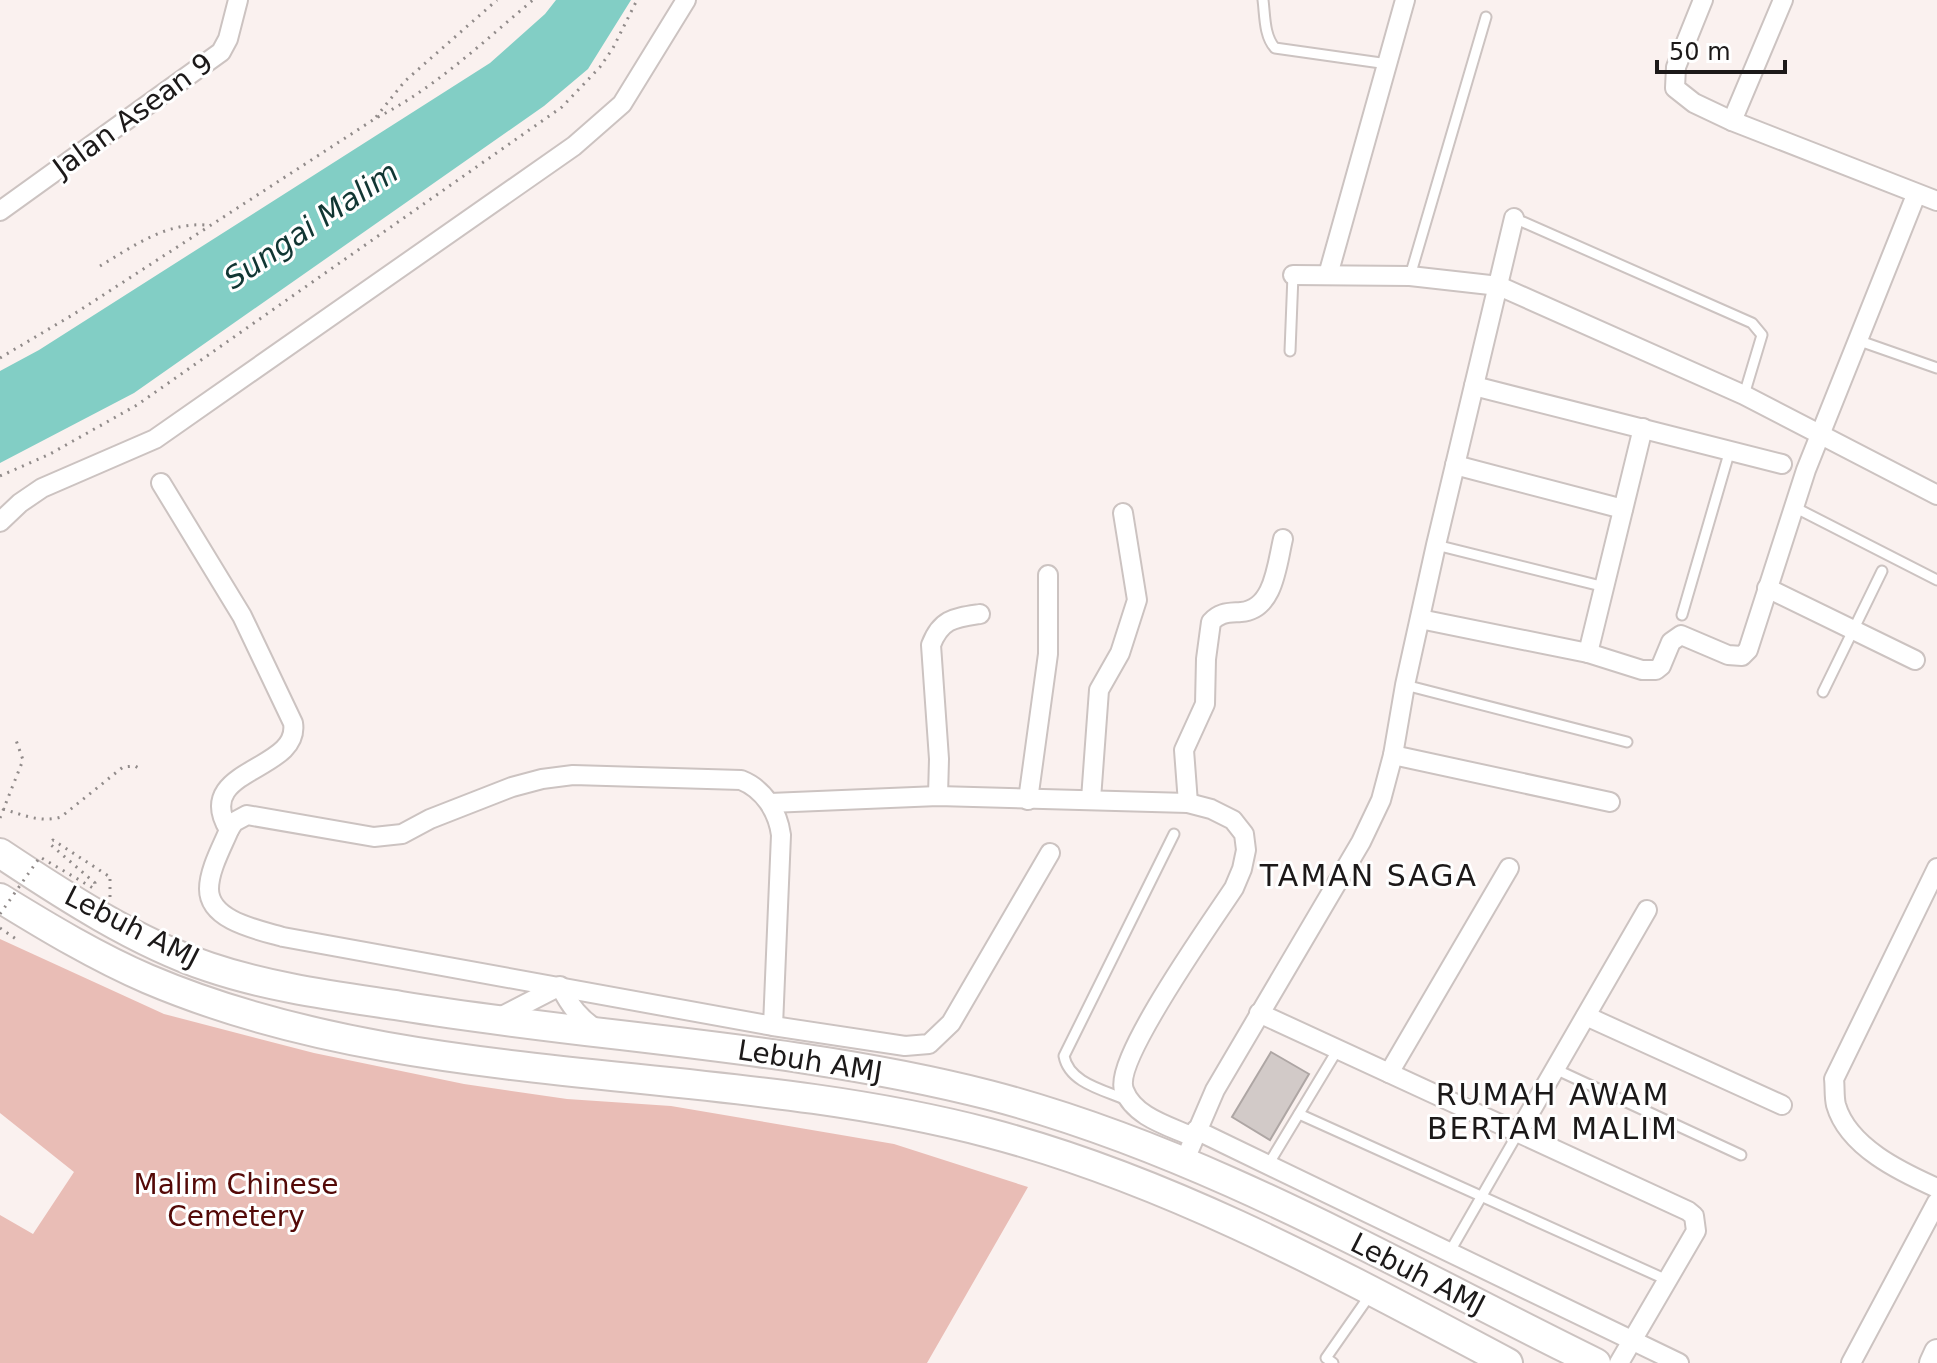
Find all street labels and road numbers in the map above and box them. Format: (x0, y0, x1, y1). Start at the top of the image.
street label: Jalan Asean 9 (45, 46, 219, 185)
street label: Lebuh AMJ (59, 879, 205, 975)
street label: Lebuh AMJ (735, 1033, 885, 1089)
street label: Lebuh AMJ (1345, 1226, 1491, 1322)

